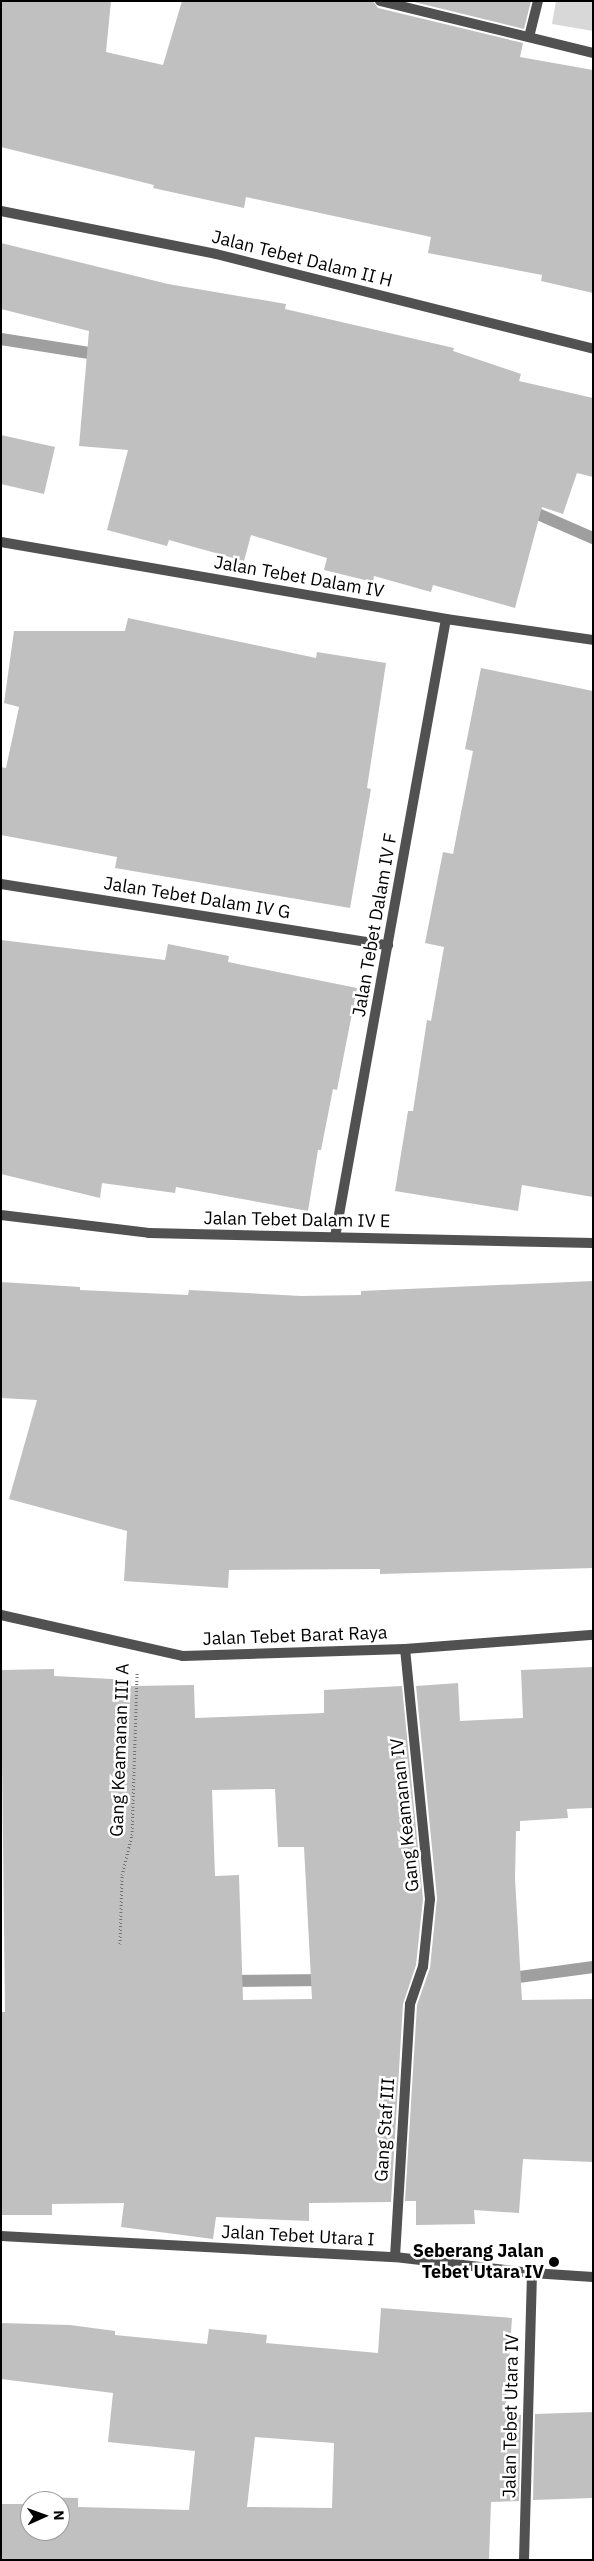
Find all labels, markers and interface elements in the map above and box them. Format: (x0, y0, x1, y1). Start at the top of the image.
street label: Jalan Tebet Dalam II H (210, 226, 394, 292)
street label: Jalan Tebet Dalam IV (212, 551, 386, 603)
street label: Jalan Tebet Dalam IV F (348, 831, 402, 1019)
street label: Jalan Tebet Dalam IV G (102, 873, 292, 923)
street label: Jalan Tebet Dalam IV E (203, 1208, 391, 1232)
street label: Jalan Tebet Barat Raya (202, 1622, 388, 1650)
street label: Gang Keamanan III A (106, 1663, 134, 1837)
street label: Gang Keamanan IV (386, 1737, 424, 1893)
street label: Gang Staf III (371, 2077, 399, 2183)
street label: Jalan Tebet Utara I (221, 2221, 375, 2251)
place label: Seberang Jalan Tebet Utara IV (413, 2241, 544, 2284)
marker: Seberang Jalan Tebet Utara IV (548, 2256, 560, 2268)
street label: Jalan Tebet Utara IV (499, 2334, 523, 2498)
north arrow (20, 2491, 70, 2541)
text: N (50, 2510, 68, 2521)

